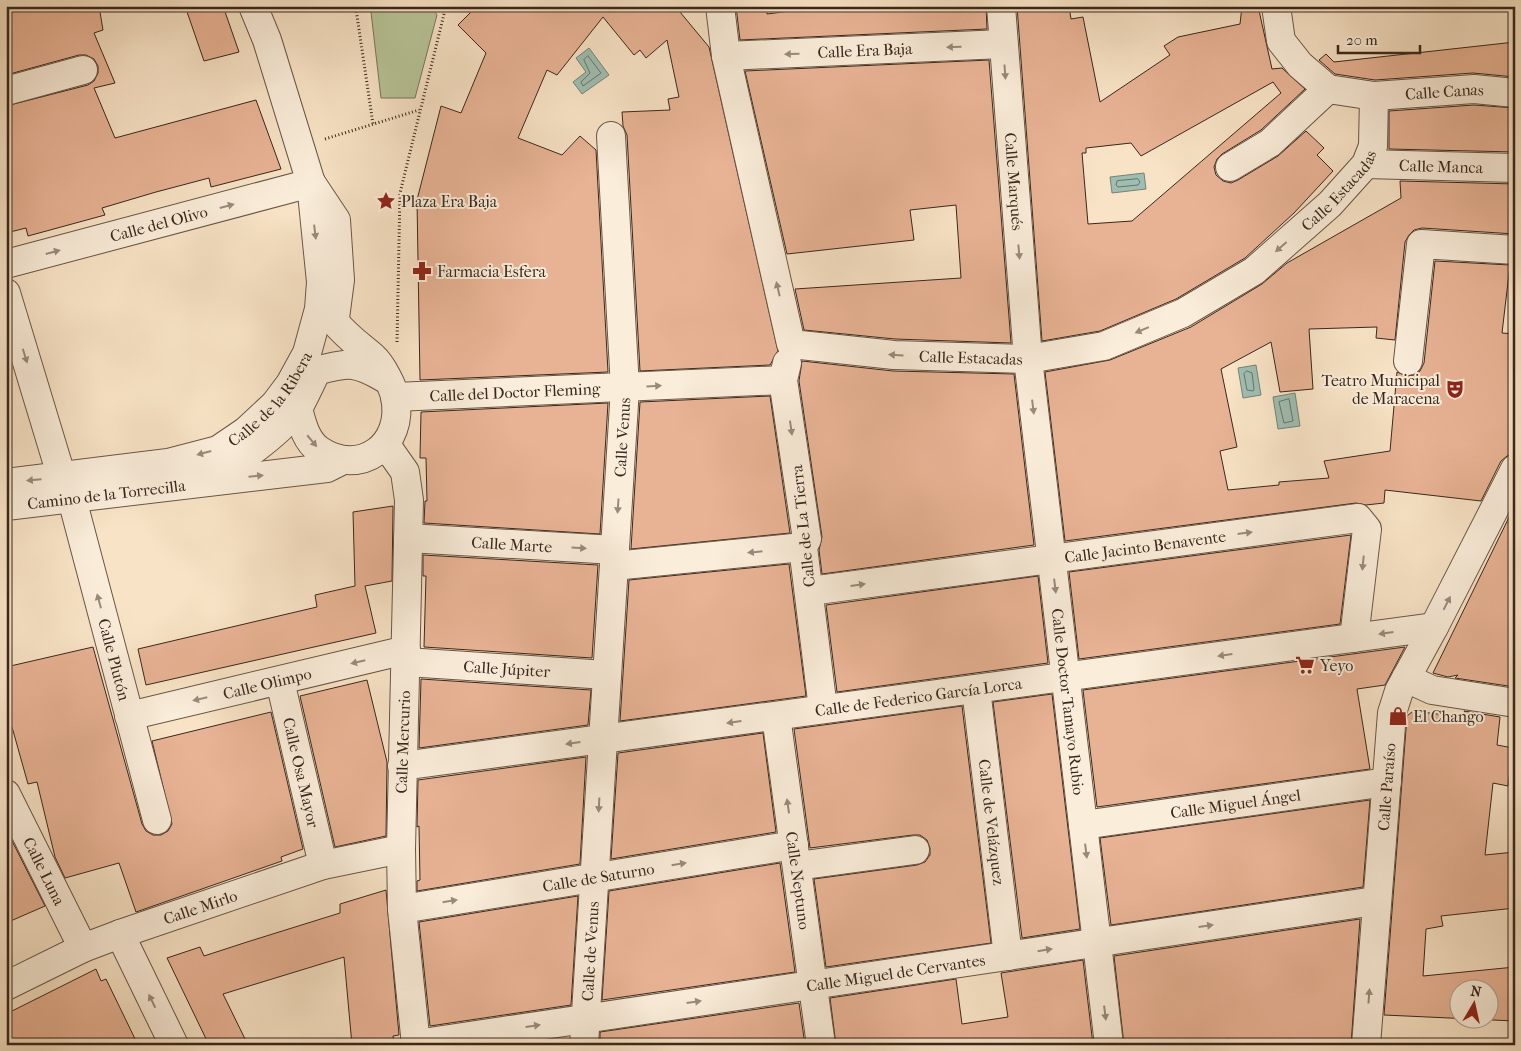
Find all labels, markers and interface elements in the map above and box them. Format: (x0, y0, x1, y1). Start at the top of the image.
scale bar (1338, 22, 1421, 54)
text: 20 m (1346, 31, 1378, 49)
street label: Calle Era Baja (817, 38, 913, 62)
one-way arrow (946, 43, 962, 51)
one-way arrow (784, 50, 800, 58)
one-way arrow (1001, 65, 1009, 81)
street label: Calle Canas (1404, 79, 1485, 103)
street label: Calle Marqués (1001, 132, 1028, 231)
street label: Calle Estacadas (1297, 147, 1380, 235)
street label: Calle Manca (1399, 155, 1484, 177)
place icon: Plaza Era Baja (375, 190, 397, 212)
place label: Plaza Era Baja (401, 192, 498, 211)
street label: Calle del Olivo (108, 201, 210, 245)
one-way arrow (220, 202, 235, 210)
one-way arrow (311, 224, 319, 240)
one-way arrow (1275, 241, 1287, 253)
one-way arrow (1015, 244, 1023, 260)
one-way arrow (46, 248, 61, 256)
pharmacy icon: Farmacia Esfera (411, 260, 433, 282)
place label: Farmacia Esfera (437, 262, 546, 281)
one-way arrow (774, 282, 782, 297)
one-way arrow (1134, 326, 1149, 334)
street label: Calle Estacadas (919, 346, 1023, 368)
street label: Calle de la Ribera (224, 347, 316, 450)
one-way arrow (22, 349, 30, 364)
one-way arrow (888, 350, 904, 358)
place label: Teatro Municipal de Maracena (1322, 371, 1441, 408)
street label: Calle del Doctor Fleming (429, 378, 601, 405)
theatre icon: Teatro Municipal de Maracena (1444, 378, 1466, 400)
one-way arrow (646, 382, 662, 390)
street label: Calle Venus (610, 397, 634, 478)
one-way arrow (1029, 399, 1037, 415)
one-way arrow (787, 421, 795, 437)
one-way arrow (306, 435, 318, 447)
one-way arrow (196, 450, 211, 458)
street label: Calle de La Tierra (787, 463, 819, 588)
one-way arrow (248, 472, 264, 480)
street label: Camino de la Torrecilla (26, 475, 187, 513)
one-way arrow (26, 476, 42, 484)
one-way arrow (613, 498, 621, 514)
street label: Calle Jacinto Benavente (1063, 526, 1227, 567)
one-way arrow (1237, 529, 1253, 537)
street label: Calle Marte (471, 532, 553, 556)
one-way arrow (571, 545, 587, 553)
one-way arrow (747, 548, 763, 556)
one-way arrow (1359, 556, 1367, 572)
one-way arrow (1051, 578, 1059, 594)
one-way arrow (851, 580, 867, 588)
one-way arrow (94, 594, 102, 609)
one-way arrow (1443, 596, 1451, 610)
street label: Calle Doctor Tamayo Rubio (1048, 607, 1089, 796)
street label: Calle Plutón (95, 616, 135, 703)
one-way arrow (1378, 630, 1394, 638)
one-way arrow (1217, 651, 1233, 659)
supermarket icon: Yeyo (1294, 654, 1316, 676)
street label: Calle Júpiter (463, 656, 551, 681)
place label: Yeyo (1319, 656, 1353, 675)
one-way arrow (351, 658, 366, 666)
street label: Calle Olimpo (221, 663, 313, 703)
street label: Calle de Federico García Lorca (814, 673, 1024, 720)
street label: Calle Mercurio (392, 690, 414, 794)
one-way arrow (193, 695, 208, 703)
shop icon: El Chango (1387, 705, 1409, 727)
place label: El Chango (1413, 707, 1484, 726)
street label: Calle Osa Mayor (279, 716, 323, 830)
one-way arrow (726, 718, 742, 726)
one-way arrow (565, 739, 581, 747)
street label: Calle Paraíso (1373, 742, 1399, 831)
street label: Calle de Velázquez (975, 758, 1009, 886)
street label: Calle Miguel Ángel (1169, 785, 1303, 822)
one-way arrow (784, 797, 792, 813)
one-way arrow (595, 798, 603, 814)
street label: Calle Neptuno (782, 830, 815, 931)
street label: Calle Luna (19, 834, 70, 909)
one-way arrow (1082, 844, 1090, 860)
street label: Calle de Saturno (541, 858, 656, 895)
one-way arrow (672, 860, 688, 868)
street label: Calle Mirlo (161, 885, 239, 928)
one-way arrow (442, 897, 458, 905)
street label: Calle de Venus (577, 901, 602, 1002)
one-way arrow (1198, 922, 1214, 930)
one-way arrow (1037, 946, 1053, 954)
street label: Calle Miguel de Cervantes (805, 950, 987, 995)
north arrow (1448, 978, 1498, 1028)
text: N (1469, 982, 1483, 1001)
one-way arrow (1365, 988, 1373, 1004)
one-way arrow (148, 994, 156, 1008)
one-way arrow (686, 998, 702, 1006)
one-way arrow (1101, 1005, 1109, 1021)
one-way arrow (526, 1022, 542, 1030)

